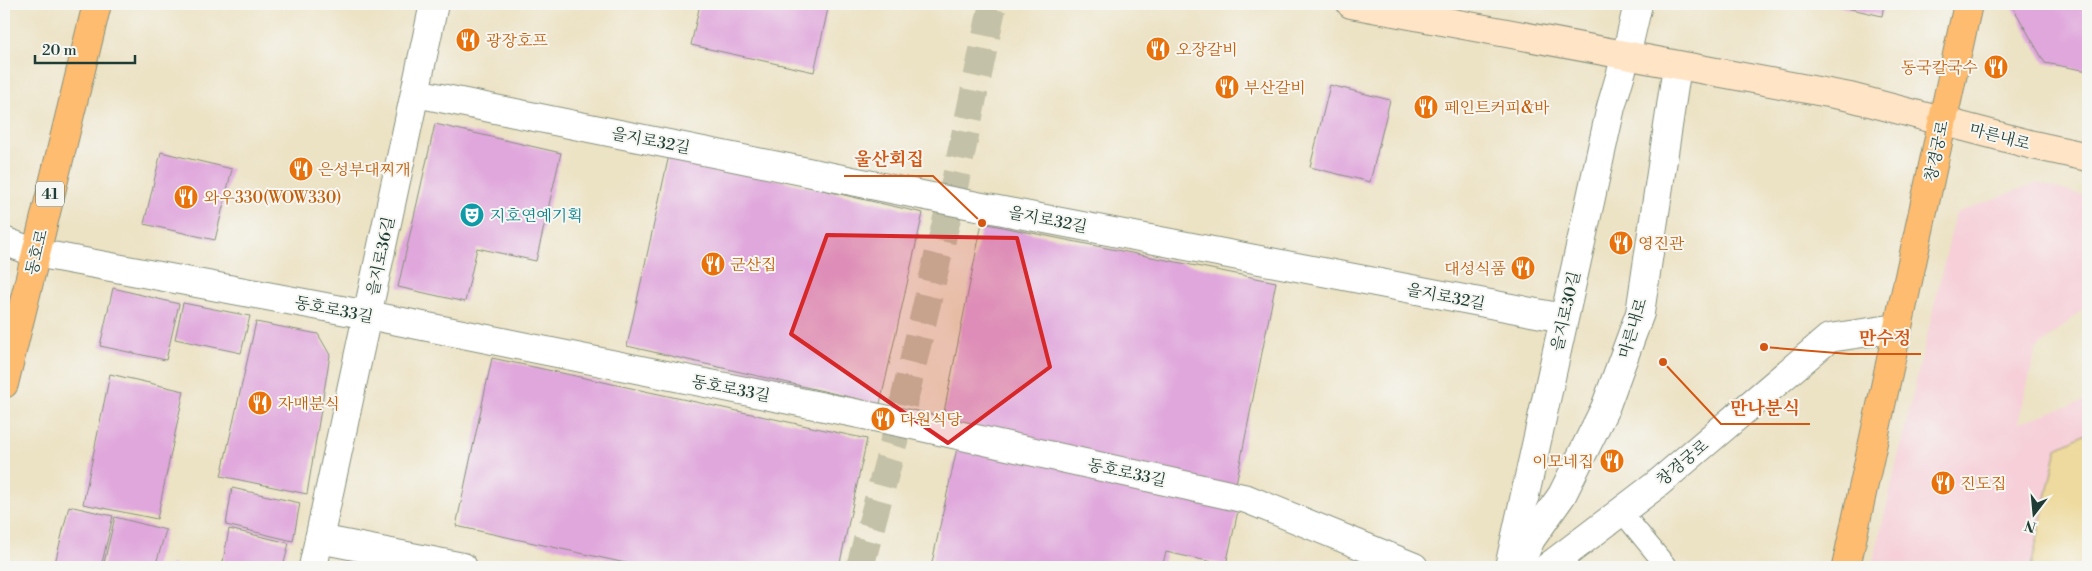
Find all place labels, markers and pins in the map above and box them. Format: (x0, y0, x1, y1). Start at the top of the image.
restaurant icon: 광장호프 (455, 27, 481, 53)
place label: 광장호프 (486, 31, 548, 51)
restaurant icon: 오장갈비 (1145, 36, 1171, 62)
place label: 오장갈비 (1176, 40, 1238, 60)
restaurant icon: 동국칼국수 (1983, 54, 2009, 80)
place label: 동국칼국수 (1901, 58, 1978, 78)
restaurant icon: 부산갈비 (1214, 74, 1240, 100)
place label: 부산갈비 (1244, 78, 1306, 98)
restaurant icon: 페인트커피&바 (1413, 94, 1439, 120)
place label: 페인트커피&바 (1444, 98, 1550, 118)
callout: 울산회집 (844, 143, 933, 176)
restaurant icon: 은성부대찌개 (288, 156, 314, 182)
place label: 은성부대찌개 (318, 160, 411, 180)
restaurant icon: 와우330(WOW330) (173, 184, 199, 210)
place label: 와우330(WOW330) (204, 188, 341, 208)
theatre icon: 지호연예기획 (459, 202, 485, 228)
place label: 지호연예기획 (490, 206, 583, 226)
restaurant icon: 영진관 (1608, 230, 1634, 256)
place label: 영진관 (1638, 234, 1685, 254)
restaurant icon: 군산집 (700, 251, 726, 277)
place label: 군산집 (730, 255, 776, 275)
restaurant icon: 대성식품 (1510, 255, 1536, 281)
place label: 대성식품 (1444, 259, 1507, 279)
callout: 만수정 (1849, 321, 1921, 354)
restaurant icon: 자매분식 (247, 390, 273, 416)
callout: 만나분식 (1721, 391, 1810, 424)
place label: 자매분식 (278, 394, 340, 414)
restaurant icon: 다원식당 (870, 406, 896, 432)
place label: 다원식당 (900, 410, 962, 430)
restaurant icon: 이모네집 (1599, 448, 1625, 474)
place label: 이모네집 (1532, 452, 1594, 472)
restaurant icon: 진도집 (1930, 470, 1956, 496)
place label: 진도집 (1960, 474, 2006, 494)

